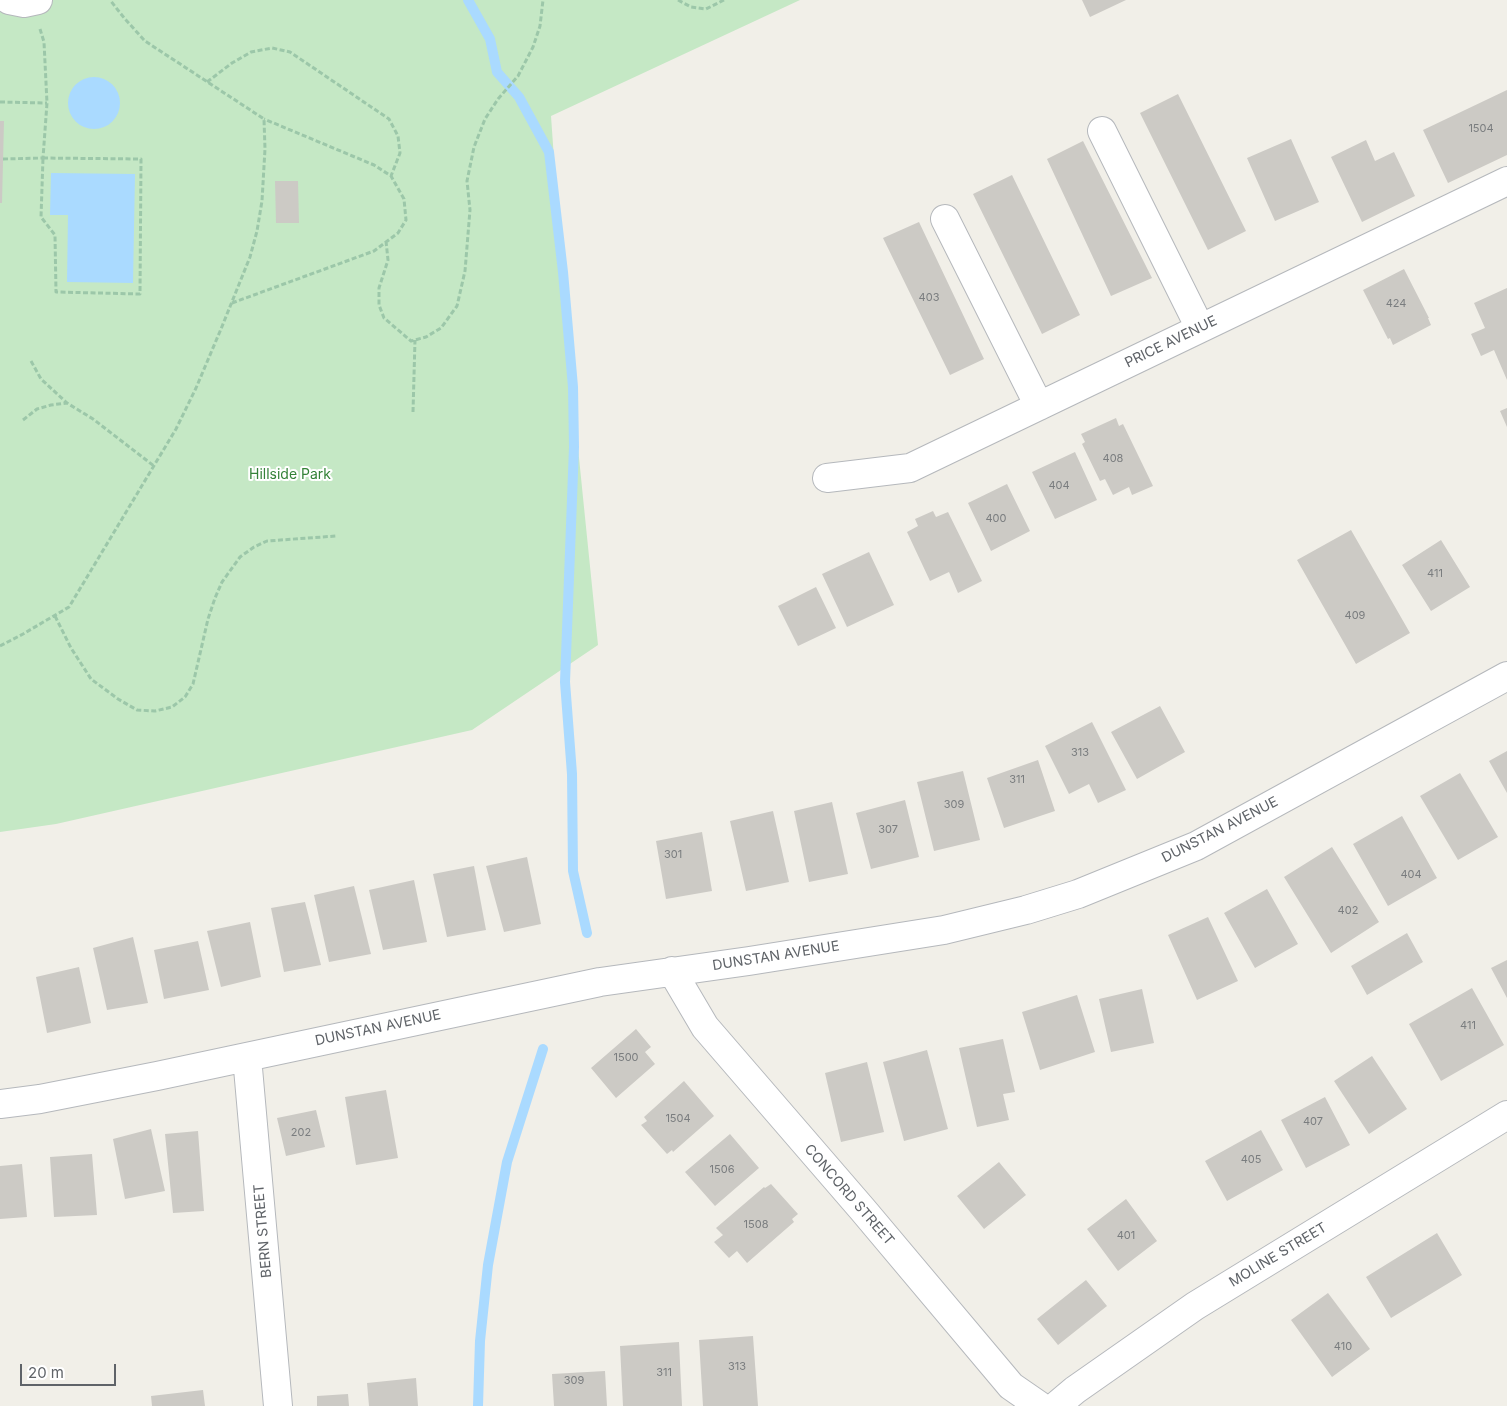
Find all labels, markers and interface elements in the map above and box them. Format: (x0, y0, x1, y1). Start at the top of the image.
house number: 1504 (1468, 122, 1494, 136)
house number: 403 (919, 291, 939, 305)
house number: 424 (1386, 297, 1406, 311)
street label: PRICE AVENUE (1122, 312, 1220, 372)
house number: 408 (1103, 452, 1123, 466)
park label: Hillside Park (249, 467, 331, 483)
house number: 404 (1048, 479, 1070, 493)
house number: 400 (986, 512, 1006, 526)
house number: 411 (1427, 567, 1443, 581)
house number: 409 (1345, 609, 1365, 623)
house number: 313 (1071, 746, 1089, 760)
house number: 311 (1009, 773, 1025, 787)
street label: DUNSTAN AVENUE (1159, 793, 1281, 867)
house number: 309 (944, 798, 964, 812)
house number: 307 (878, 823, 898, 837)
house number: 301 (664, 848, 682, 862)
house number: 404 (1400, 868, 1422, 882)
house number: 402 (1338, 904, 1358, 918)
street label: DUNSTAN AVENUE (711, 938, 841, 974)
street label: DUNSTAN AVENUE (314, 1006, 442, 1050)
house number: 411 (1460, 1019, 1476, 1033)
house number: 1500 (613, 1051, 639, 1065)
house number: 1504 (665, 1112, 691, 1126)
house number: 407 (1303, 1115, 1323, 1129)
house number: 202 (291, 1126, 311, 1140)
street label: CONCORD STREET (801, 1141, 897, 1249)
house number: 405 (1241, 1153, 1261, 1167)
house number: 1506 (710, 1163, 734, 1177)
street label: BERN STREET (251, 1183, 275, 1279)
house number: 1508 (744, 1218, 768, 1232)
street label: MOLINE STREET (1226, 1219, 1330, 1291)
house number: 401 (1117, 1229, 1135, 1243)
house number: 410 (1334, 1340, 1352, 1354)
scale bar (22, 1354, 119, 1386)
house number: 313 (728, 1360, 746, 1374)
text: 20 m (28, 1363, 64, 1382)
house number: 311 (656, 1366, 672, 1380)
house number: 309 (564, 1374, 584, 1388)

